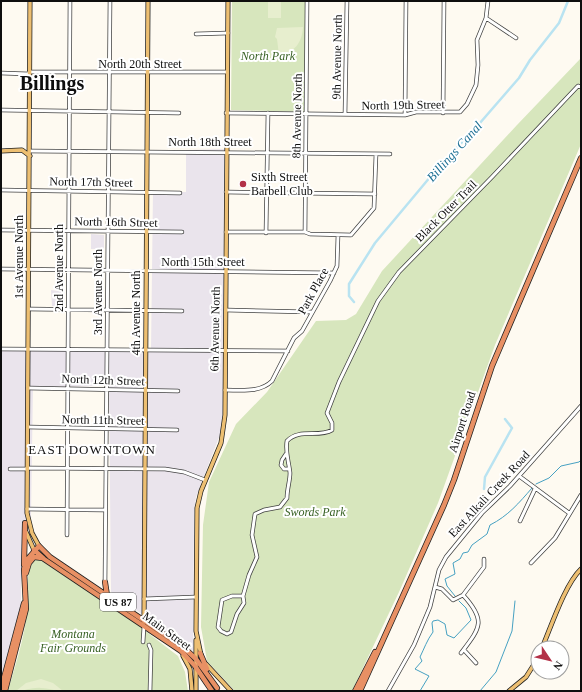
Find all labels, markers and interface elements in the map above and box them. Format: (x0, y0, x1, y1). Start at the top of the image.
street label: 9th Avenue North (329, 14, 345, 100)
park label: North Park (240, 49, 296, 63)
street label: North 20th Street (98, 57, 182, 71)
district label: Billings (20, 72, 84, 95)
street label: 8th Avenue North (289, 73, 305, 159)
street label: North 19th Street (361, 97, 445, 113)
water label: Billings Canal (424, 118, 485, 184)
street label: North 18th Street (168, 135, 252, 149)
place label: Sixth Street Barbell Club (251, 170, 313, 198)
street label: North 17th Street (49, 174, 133, 190)
street label: Black Otter Trail (412, 177, 480, 245)
marker: Sixth Street Barbell Club (238, 179, 248, 189)
street label: North 16th Street (74, 214, 158, 230)
street label: 1st Avenue North (12, 215, 26, 299)
street label: 2nd Avenue North (52, 224, 66, 312)
street label: 3rd Avenue North (91, 249, 105, 335)
street label: North 15th Street (161, 255, 245, 269)
street label: Park Place (295, 265, 331, 317)
street label: 4th Avenue North (129, 270, 143, 356)
street label: 6th Avenue North (207, 286, 223, 372)
street label: North 12th Street (61, 372, 146, 388)
street label: Airport Road (446, 390, 478, 454)
street label: North 11th Street (61, 412, 145, 428)
district label: EAST DOWNTOWN (28, 442, 156, 457)
street label: East Alkali Creek Road (445, 448, 533, 540)
park label: Swords Park (284, 505, 346, 519)
road number: US 87 (100, 593, 136, 611)
street label: Main Street (140, 609, 194, 654)
park label: Montana Fair Grounds (39, 627, 106, 655)
north arrow (530, 640, 570, 680)
text: N (551, 659, 565, 672)

